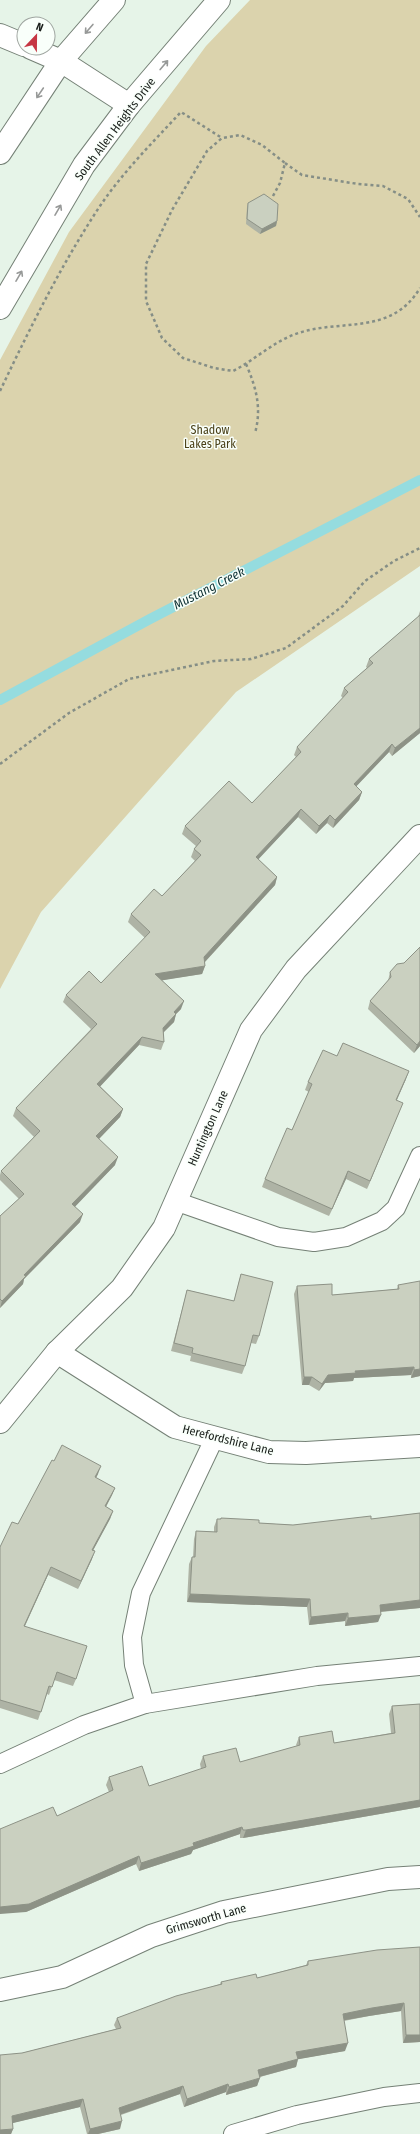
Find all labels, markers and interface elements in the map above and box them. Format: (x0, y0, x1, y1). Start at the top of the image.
north arrow (16, 16, 56, 56)
text: N (34, 20, 45, 34)
one-way arrow (84, 24, 93, 35)
one-way arrow (159, 59, 168, 70)
street label: South Allen Heights Drive (72, 75, 158, 183)
one-way arrow (35, 88, 44, 99)
one-way arrow (55, 204, 63, 216)
one-way arrow (16, 270, 24, 282)
park label: Shadow Lakes Park (184, 423, 236, 451)
water label: Mustang Creek (171, 563, 248, 612)
street label: Huntington Lane (185, 1088, 231, 1168)
street label: Herefordshire Lane (181, 1422, 275, 1458)
street label: Grimsworth Lane (164, 1901, 248, 1937)

